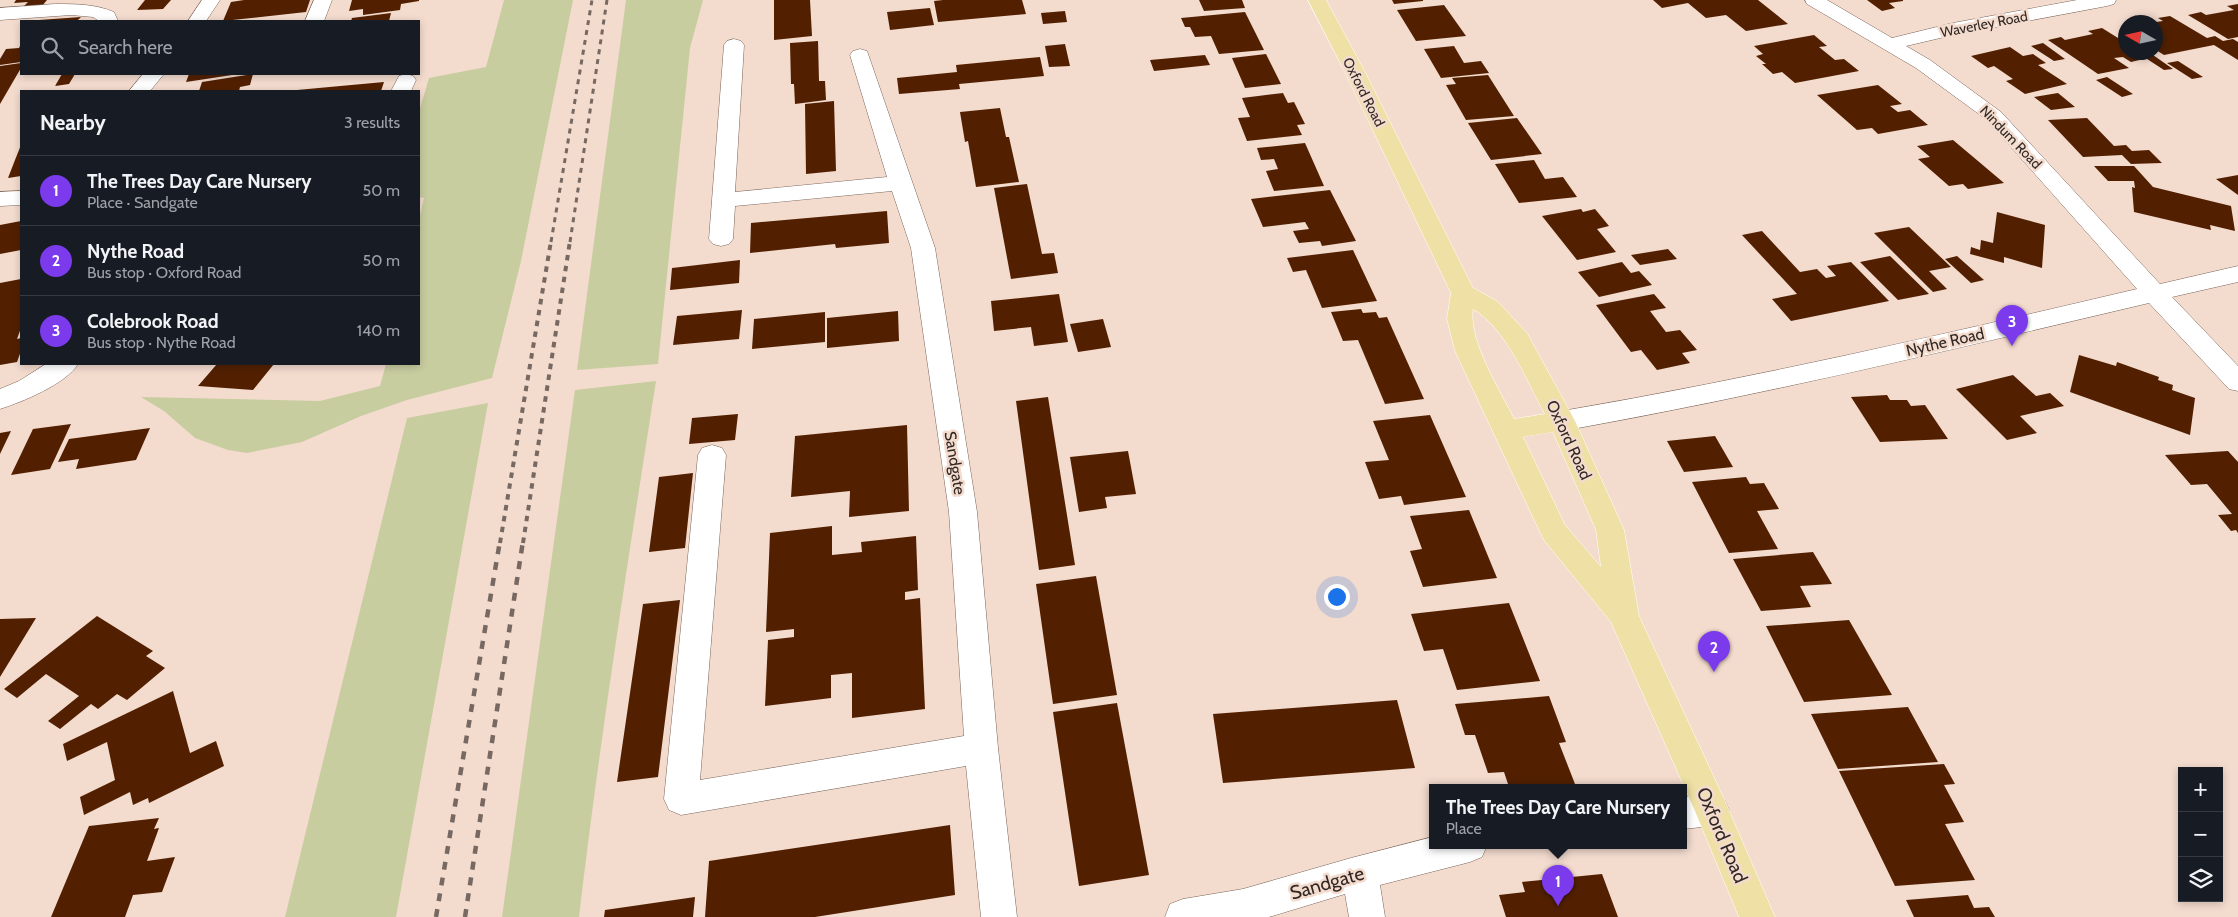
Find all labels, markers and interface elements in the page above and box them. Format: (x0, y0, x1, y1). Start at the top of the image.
street label: Waverley Road (1939, 7, 2029, 41)
north arrow (2118, 15, 2163, 60)
search box (20, 20, 420, 75)
icon: search (38, 34, 66, 62)
text: Search here (78, 36, 172, 59)
street label: Oxford Road (1339, 55, 1389, 129)
street label: Nindum Road (1976, 101, 2046, 173)
text: Nearby (40, 110, 106, 135)
text: 3 results (344, 113, 400, 132)
text: The Trees Day Care Nursery (87, 170, 311, 193)
text: 1 (53, 181, 59, 200)
text: 50 m (363, 181, 400, 200)
text: Place · Sandgate (87, 193, 198, 212)
text: Nythe Road (87, 240, 184, 263)
text: 2 (52, 251, 60, 270)
text: 50 m (363, 251, 400, 270)
text: Bus stop · Oxford Road (87, 263, 241, 282)
pin: 3 (1996, 305, 2028, 346)
text: Colebrook Road (87, 310, 219, 333)
text: 3 (52, 321, 60, 340)
text: 140 m (357, 321, 400, 340)
street label: Nythe Road (1904, 324, 1986, 360)
text: Bus stop · Nythe Road (87, 333, 236, 352)
street label: Oxford Road (1542, 397, 1596, 483)
street label: Sandgate (941, 430, 969, 496)
your location (1324, 584, 1350, 610)
pin: 2 (1698, 631, 1730, 672)
map controls (2178, 767, 2223, 902)
button: + (2178, 767, 2223, 812)
popup (1429, 784, 1687, 849)
street label: Oxford Road (1692, 784, 1752, 886)
text: The Trees Day Care Nursery (1446, 796, 1670, 819)
button: − (2178, 812, 2223, 857)
text: Place (1446, 819, 1482, 838)
button: layers (2178, 857, 2223, 902)
street label: Sandgate (1287, 861, 1367, 905)
pin: 1 (1542, 865, 1574, 906)

